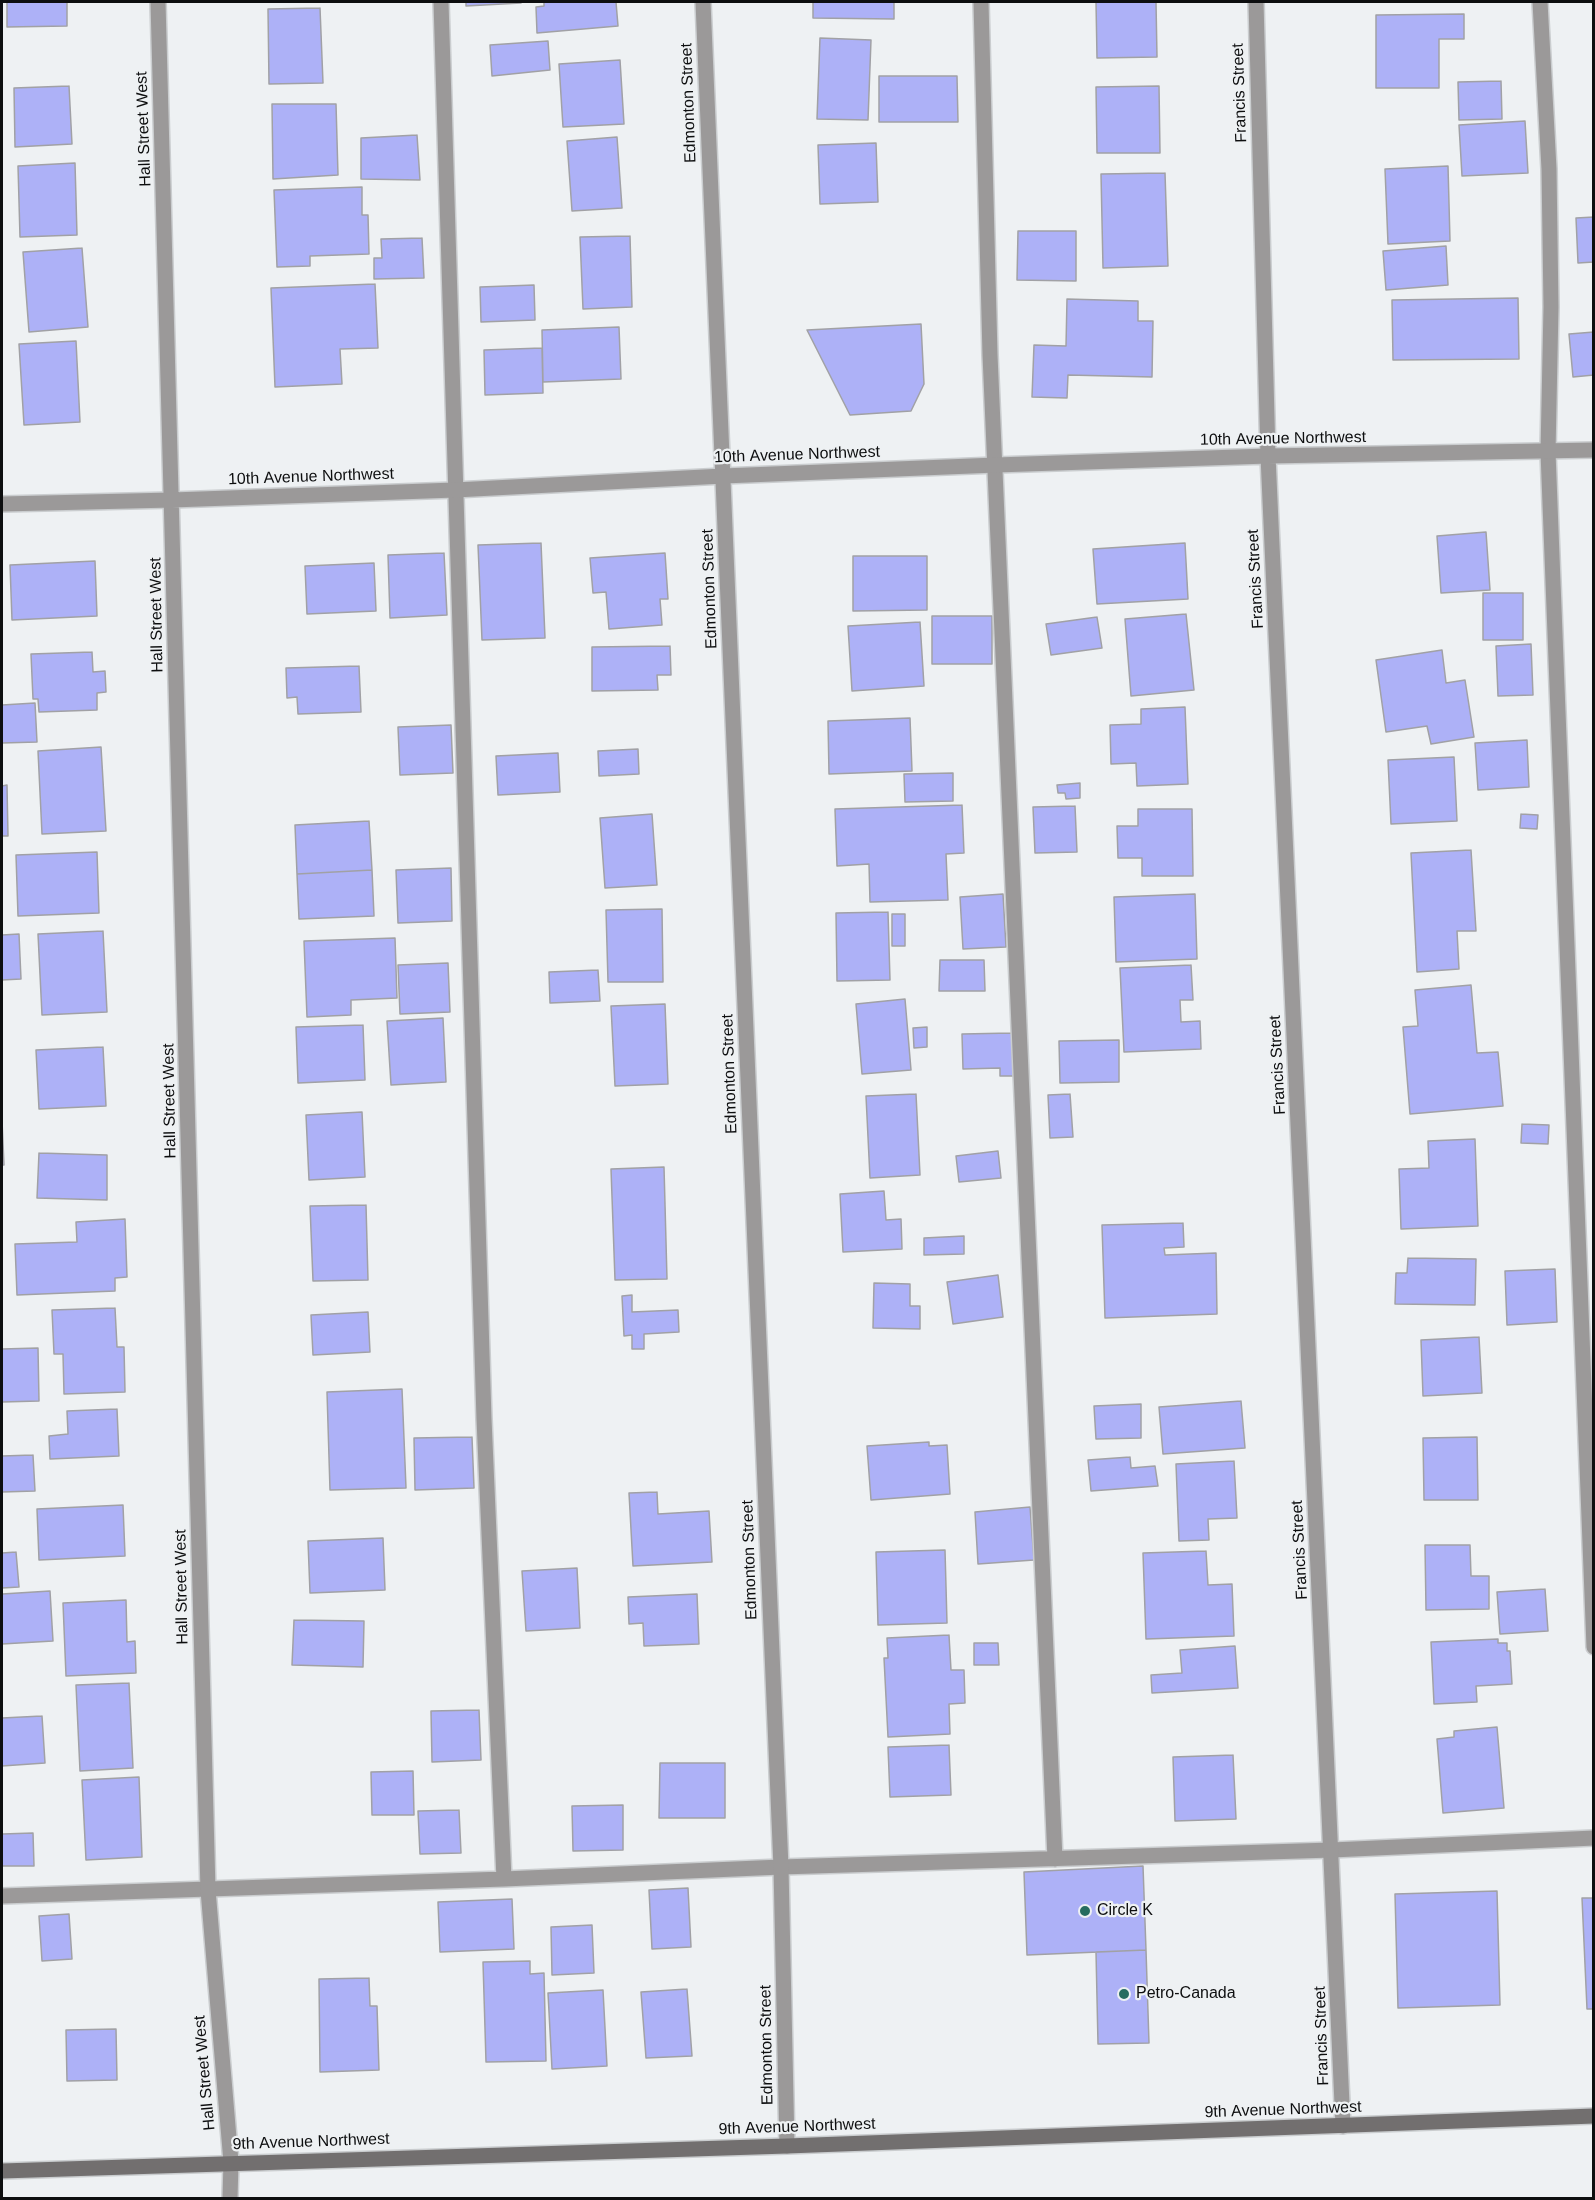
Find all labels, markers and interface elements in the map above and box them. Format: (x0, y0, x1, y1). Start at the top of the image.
street label: Edmonton Street (677, 43, 701, 163)
street label: Francis Street (1229, 43, 1251, 143)
street label: Hall Street West (132, 71, 156, 187)
street label: 10th Avenue Northwest (1200, 428, 1366, 450)
street label: 10th Avenue Northwest (714, 443, 880, 467)
street label: 10th Avenue Northwest (228, 465, 394, 489)
street label: Edmonton Street (698, 529, 722, 649)
street label: Francis Street (1244, 529, 1268, 629)
street label: Hall Street West (146, 557, 168, 673)
street label: Edmonton Street (718, 1014, 742, 1134)
street label: Francis Street (1266, 1015, 1290, 1115)
street label: Hall Street West (159, 1043, 181, 1159)
street label: Edmonton Street (738, 1500, 762, 1620)
street label: Francis Street (1288, 1500, 1312, 1600)
street label: Hall Street West (171, 1529, 193, 1645)
place label: Circle K (1097, 1901, 1153, 1921)
marker: Circle K (1078, 1904, 1092, 1918)
place label: Petro-Canada (1136, 1984, 1236, 2004)
street label: Edmonton Street (756, 1985, 778, 2105)
street label: Francis Street (1311, 1986, 1333, 2086)
marker: Petro-Canada (1117, 1987, 1131, 2001)
street label: Hall Street West (190, 2015, 220, 2131)
street label: 9th Avenue Northwest (1204, 2098, 1362, 2122)
street label: 9th Avenue Northwest (718, 2115, 876, 2139)
street label: 9th Avenue Northwest (232, 2130, 390, 2154)

